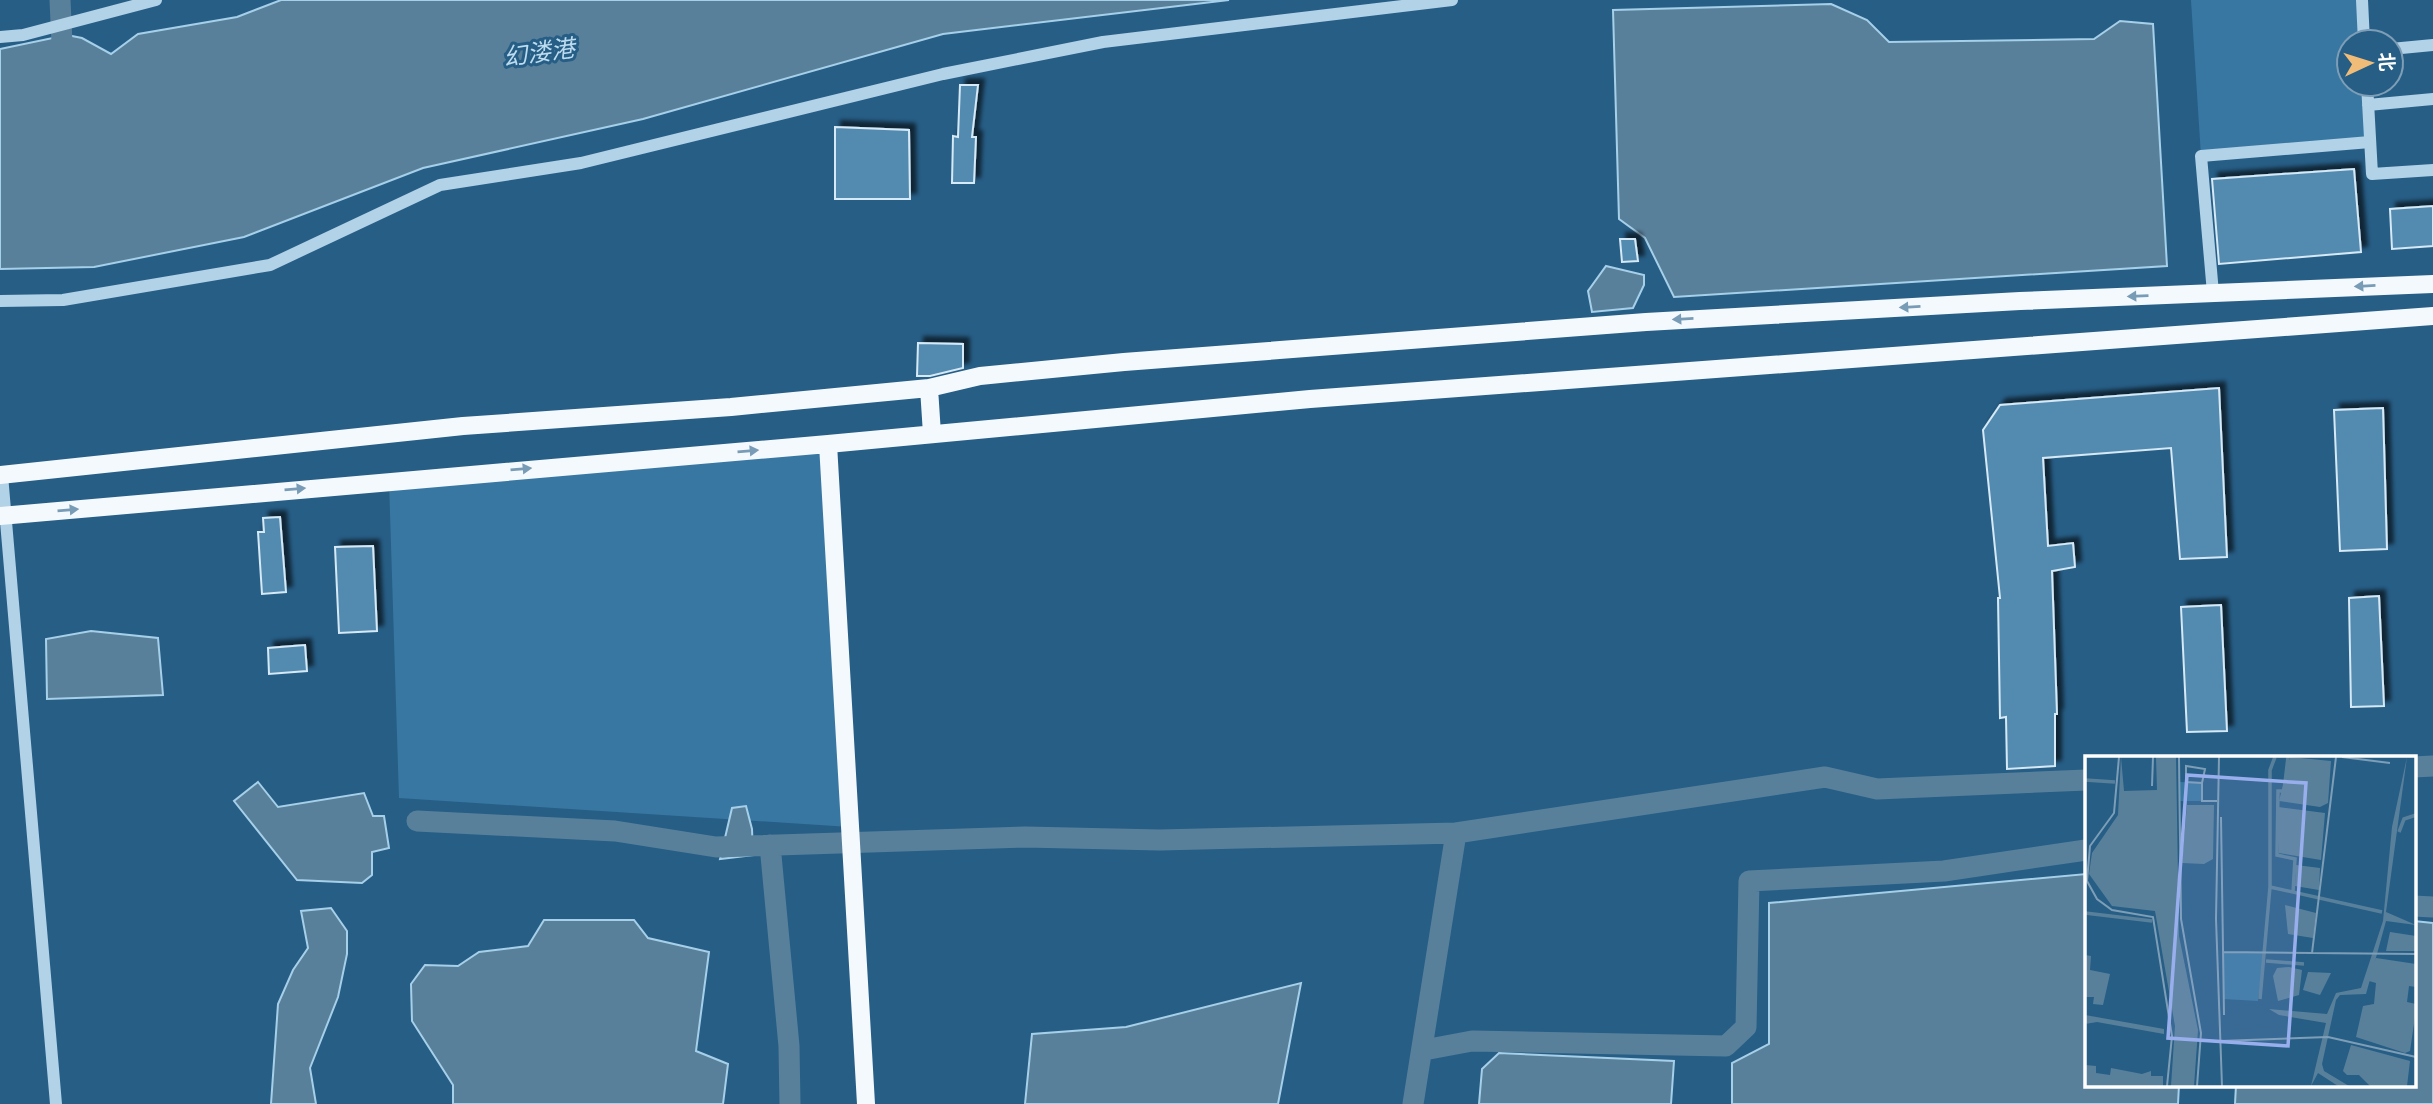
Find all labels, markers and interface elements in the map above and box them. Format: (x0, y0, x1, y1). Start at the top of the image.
north arrow (2335, 28, 2405, 98)
water label: 幻溇港 (501, 31, 580, 74)
text: 北 (2372, 51, 2401, 72)
one-way arrow (2354, 281, 2376, 292)
one-way arrow (2126, 291, 2148, 302)
one-way arrow (1899, 302, 1921, 313)
one-way arrow (1672, 314, 1694, 325)
one-way arrow (737, 445, 759, 456)
one-way arrow (510, 463, 532, 474)
one-way arrow (284, 483, 306, 494)
one-way arrow (57, 504, 79, 515)
inset map (2085, 756, 2416, 1086)

